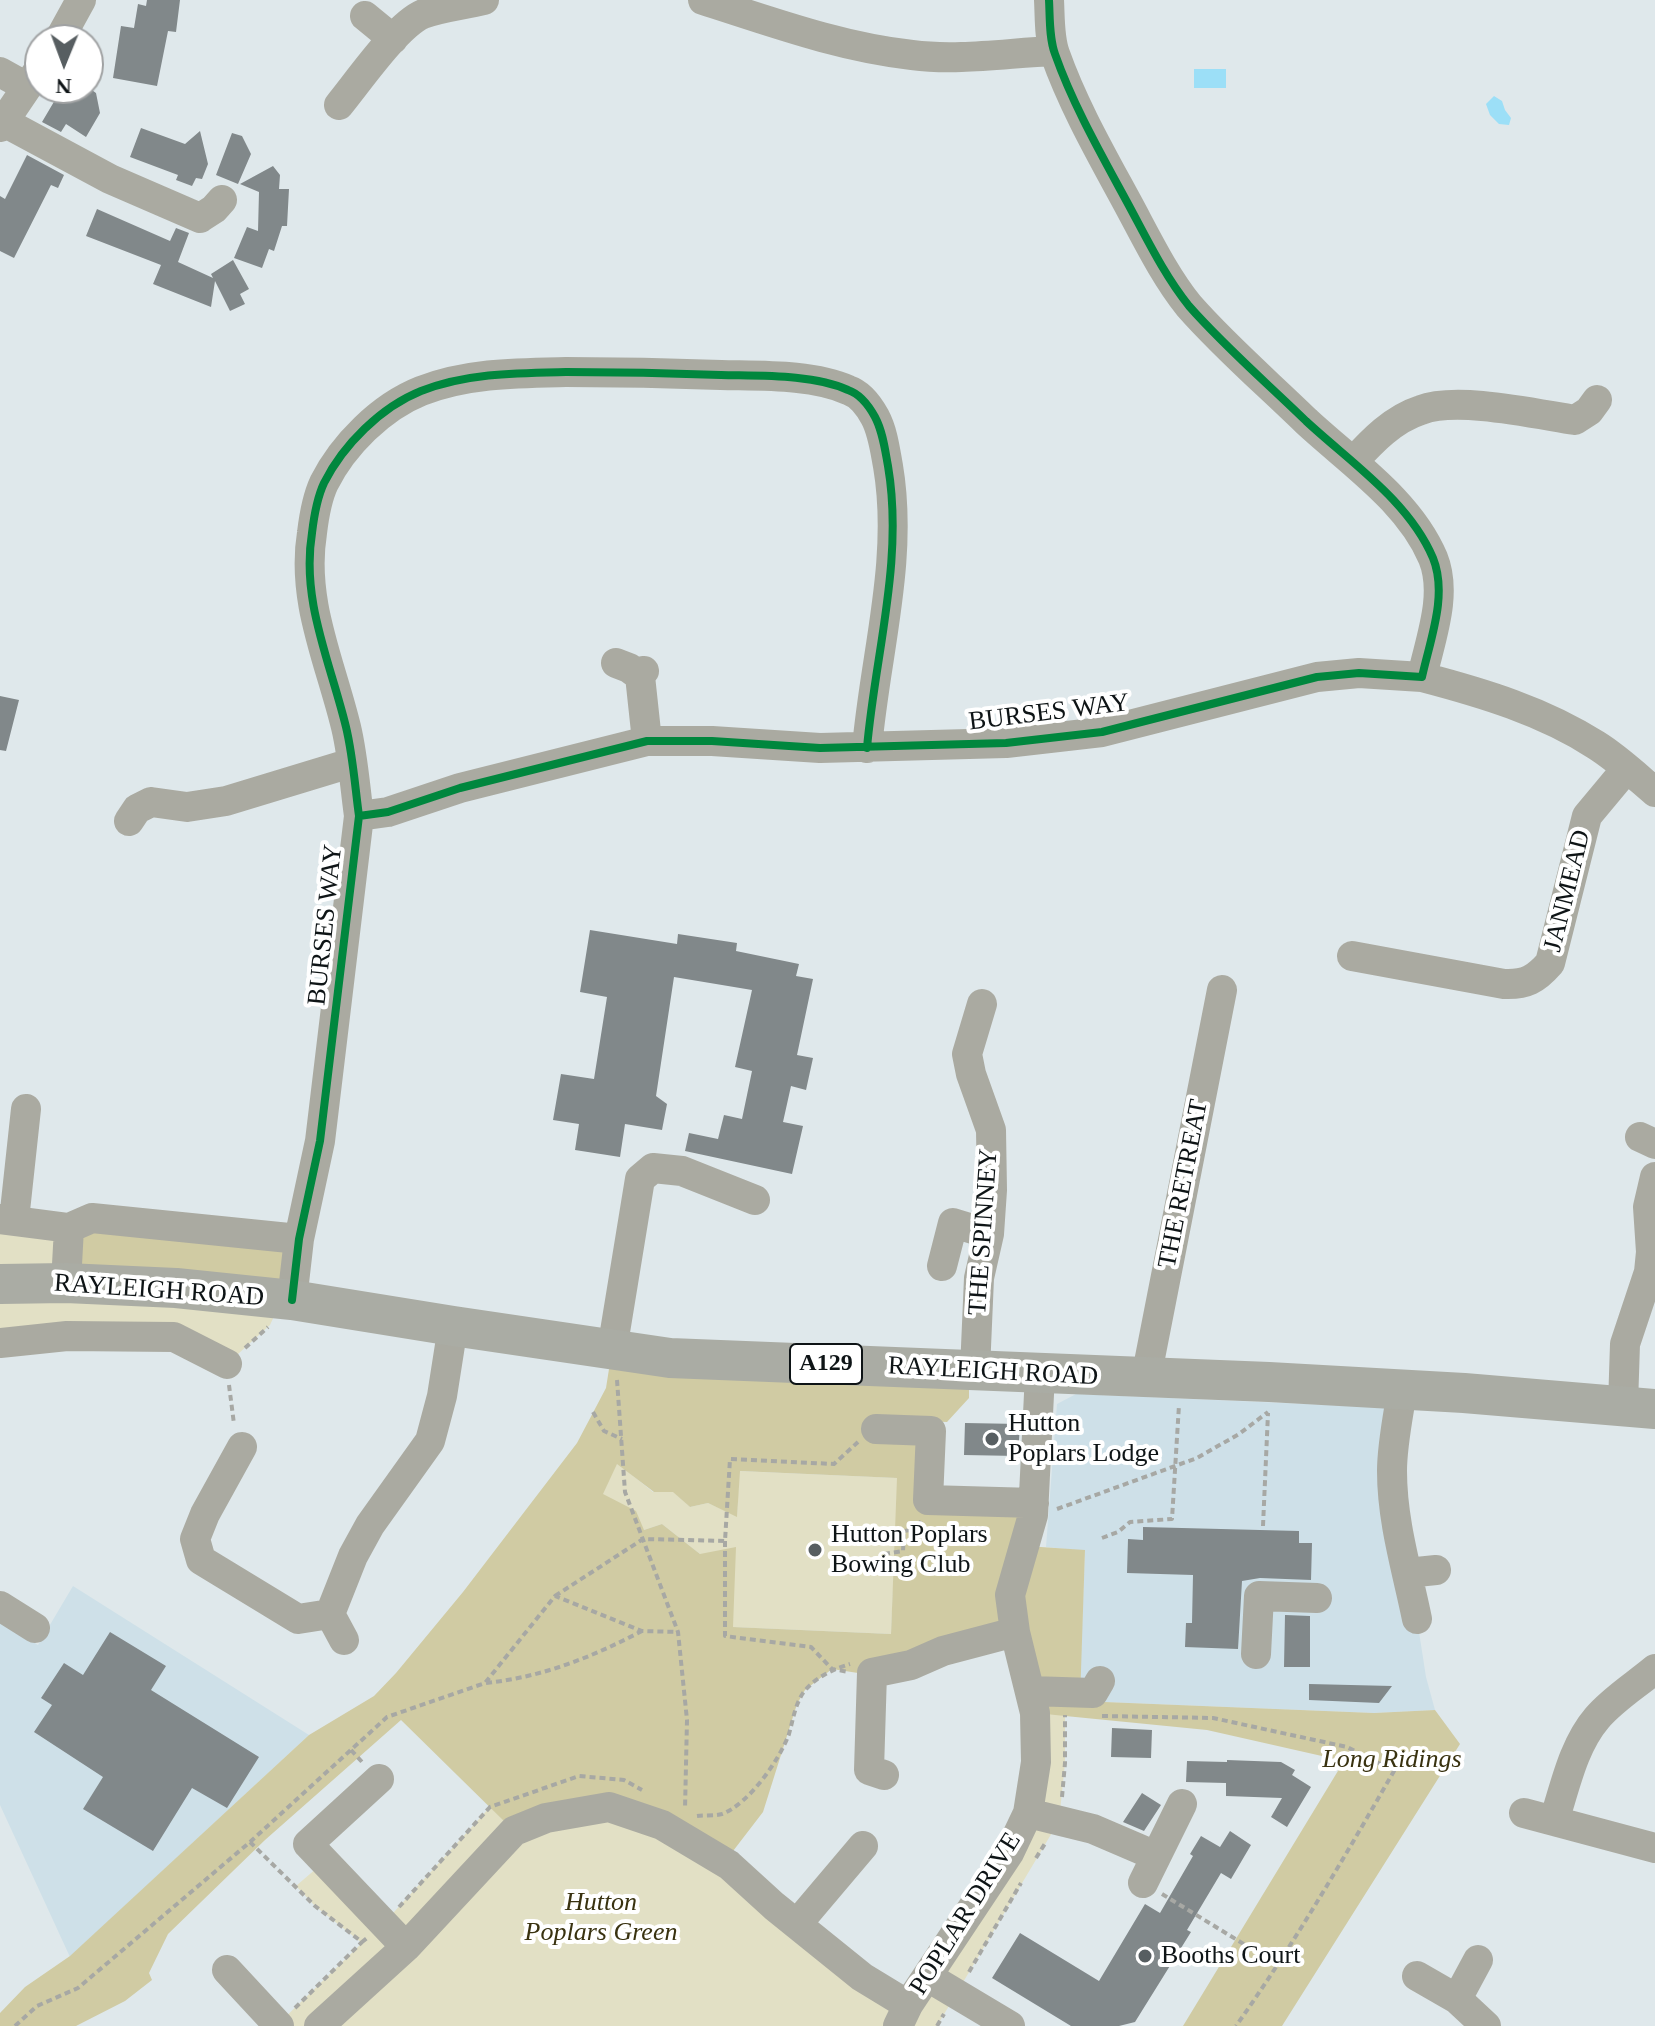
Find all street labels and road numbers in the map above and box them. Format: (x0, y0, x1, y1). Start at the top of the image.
street label: BURSES WAY (967, 688, 1131, 738)
street label: JANMEAD (1538, 827, 1598, 955)
street label: BURSES WAY (302, 843, 350, 1007)
street label: THE RETREAT (1152, 1097, 1216, 1271)
street label: THE SPINNEY (963, 1148, 1005, 1316)
street label: RAYLEIGH ROAD (53, 1268, 265, 1314)
road number: A129 (790, 1344, 862, 1384)
street label: RAYLEIGH ROAD (887, 1351, 1099, 1393)
street label: POPLAR DRIVE (904, 1827, 1028, 2001)

